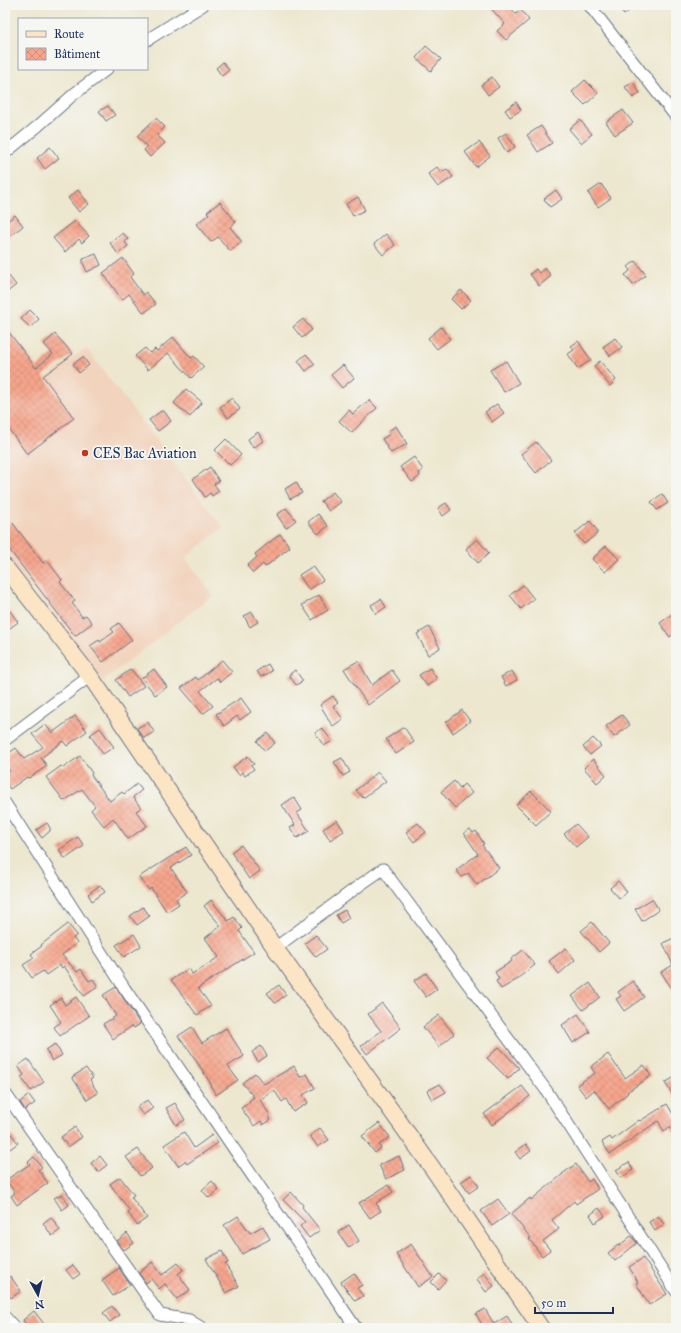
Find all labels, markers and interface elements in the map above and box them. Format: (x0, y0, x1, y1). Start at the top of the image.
legend (18, 18, 148, 70)
text: Route (54, 27, 84, 41)
text: Bâtiment (54, 47, 101, 61)
place label: CES Bac Aviation (93, 445, 197, 462)
marker: CES Bac Aviation (80, 448, 90, 458)
north arrow (18, 1275, 58, 1315)
scale bar (535, 1289, 613, 1315)
text: 50 m (541, 1296, 566, 1310)
text: N (33, 1297, 45, 1312)

